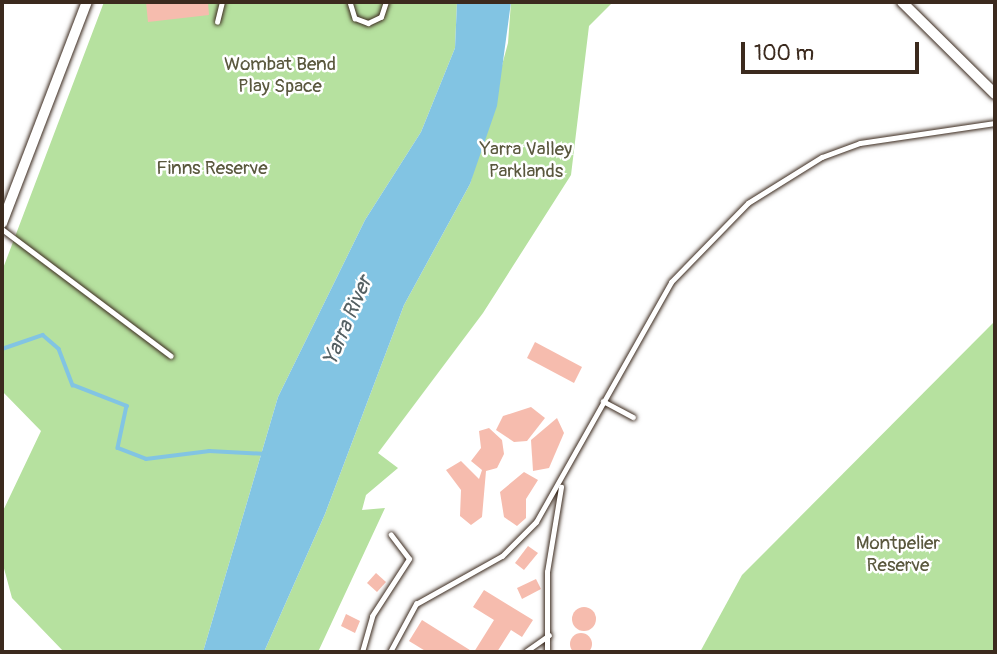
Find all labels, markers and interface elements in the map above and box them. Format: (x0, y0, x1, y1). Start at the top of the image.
scale bar (745, 28, 923, 72)
text: 100 m (754, 40, 814, 67)
park label: Wombat Bend Play Space (224, 54, 336, 98)
park label: Yarra Valley Parklands (480, 139, 572, 183)
park label: Finns Reserve (156, 158, 268, 180)
water label: Yarra River (318, 273, 378, 369)
park label: Montpelier Reserve (856, 533, 940, 577)

